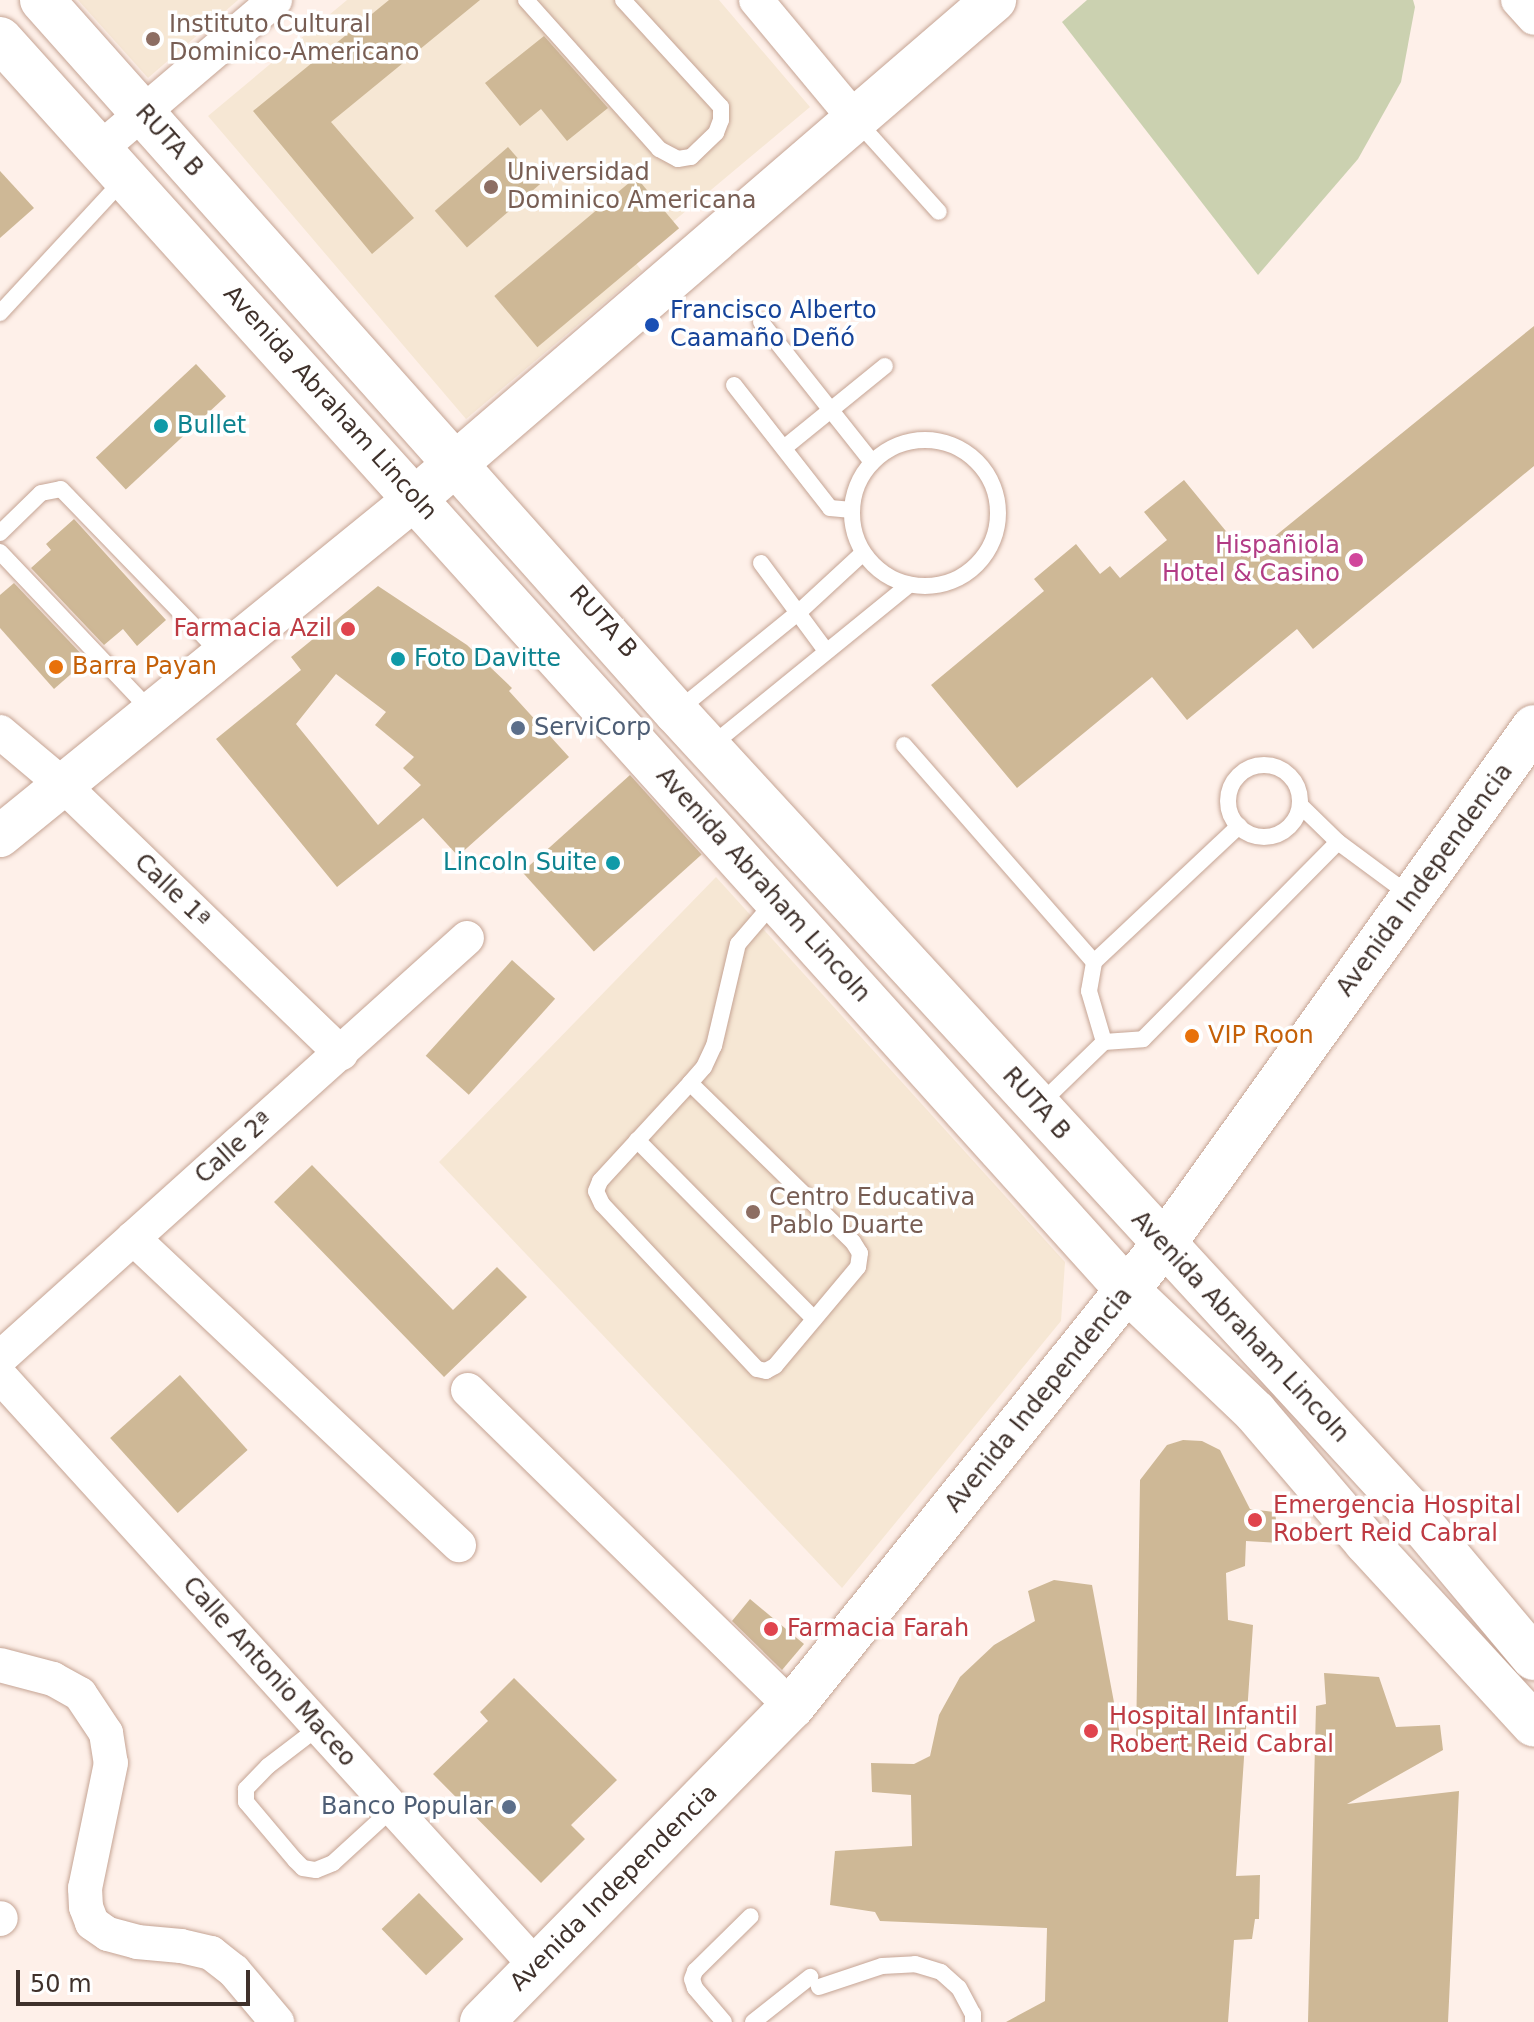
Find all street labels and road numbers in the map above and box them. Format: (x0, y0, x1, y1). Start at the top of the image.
street label: RUTA B (129, 99, 209, 183)
street label: Avenida Abraham Lincoln (217, 280, 443, 526)
street label: RUTA B (563, 580, 643, 664)
street label: Avenida Independencia (1331, 758, 1519, 1002)
street label: Avenida Abraham Lincoln (650, 762, 876, 1008)
street label: Calle 1ª (128, 848, 216, 934)
street label: RUTA B (996, 1062, 1076, 1146)
street label: Calle 2ª (190, 1106, 278, 1190)
street label: Avenida Abraham Lincoln (1125, 1205, 1355, 1449)
street label: Avenida Independencia (939, 1282, 1139, 1518)
street label: Calle Antonio Maceo (176, 1571, 362, 1773)
street label: Avenida Independencia (505, 1779, 723, 1997)

